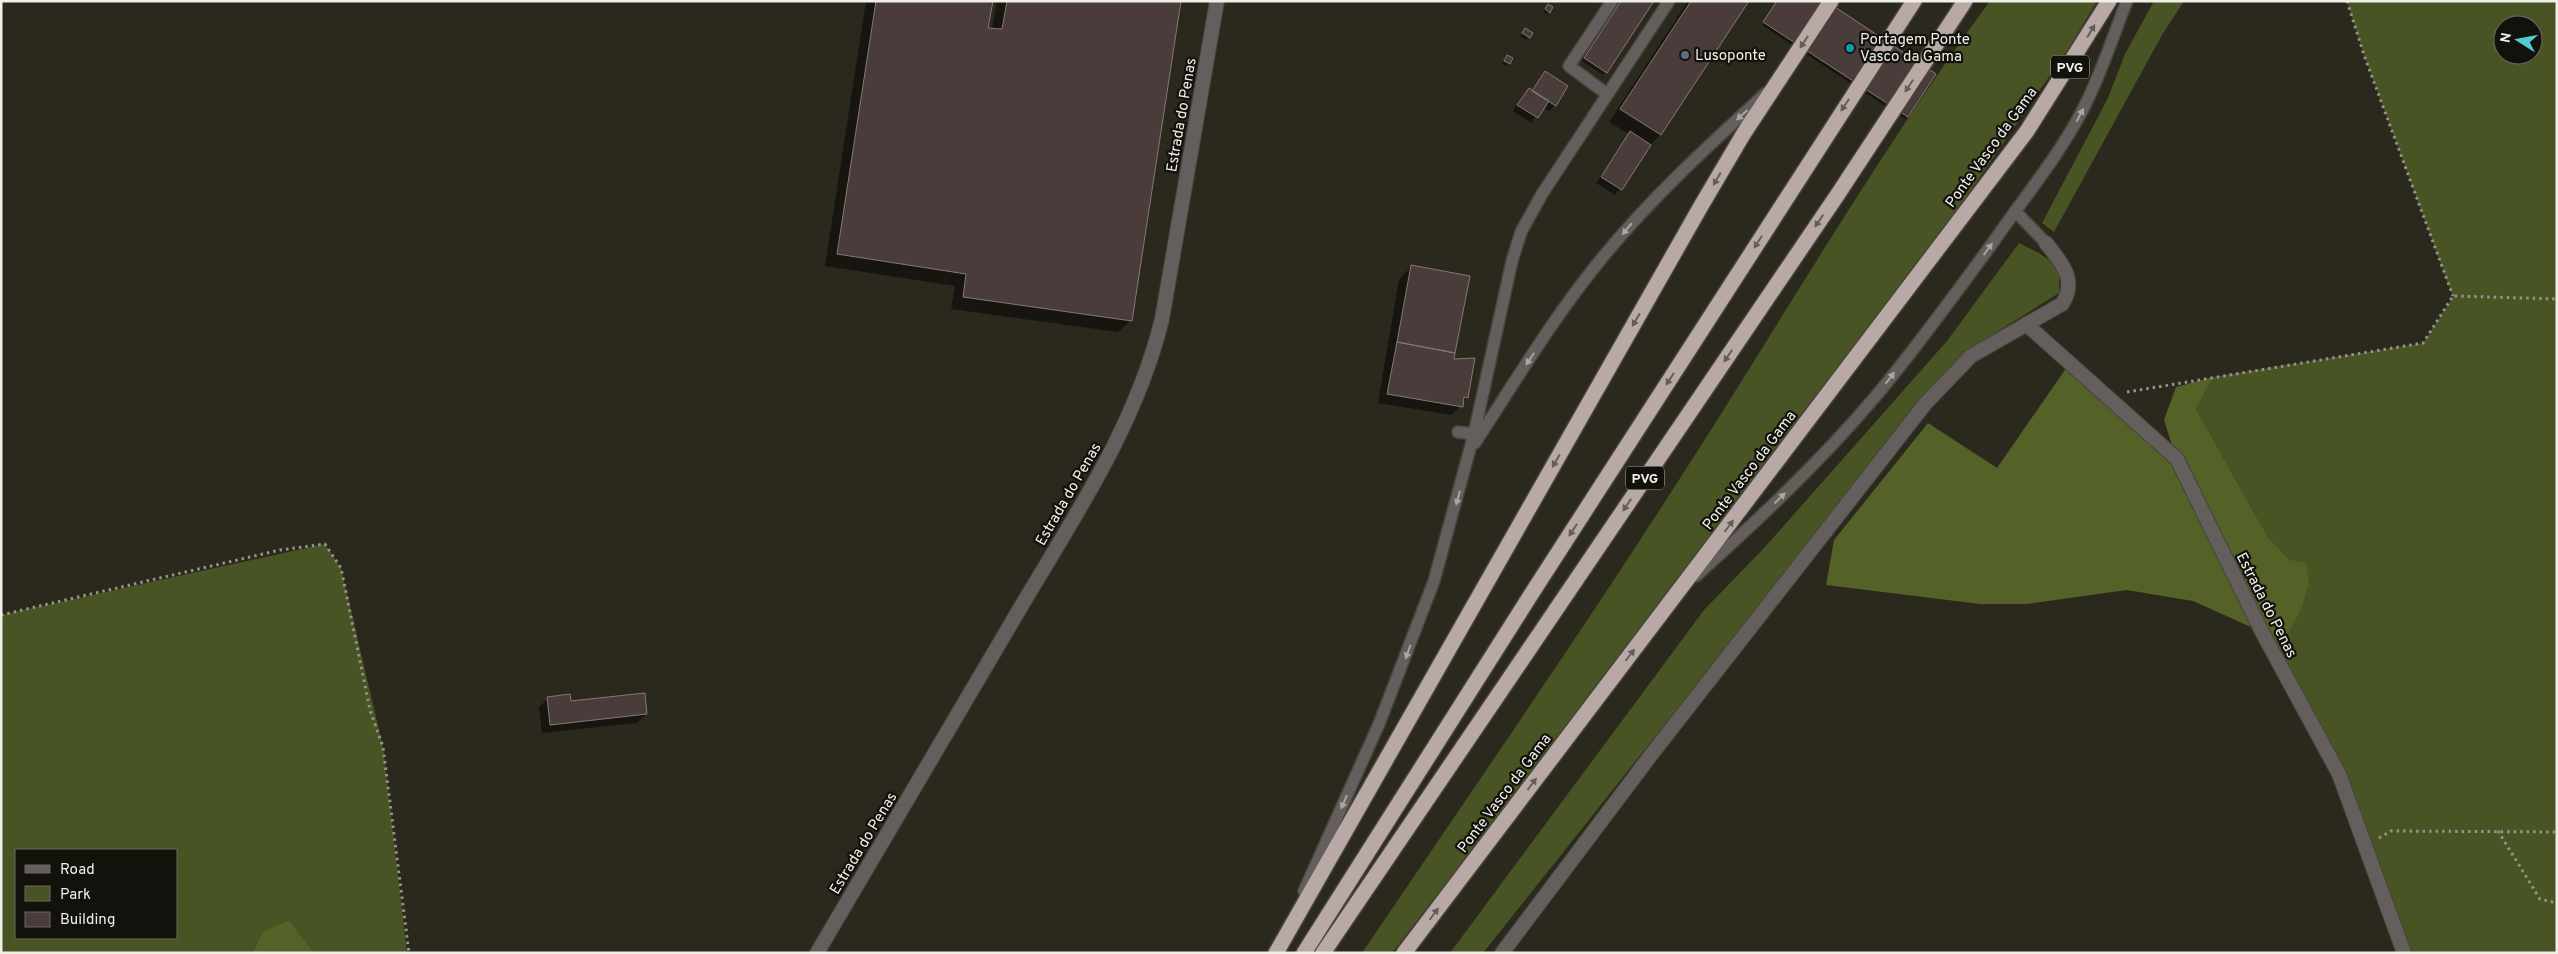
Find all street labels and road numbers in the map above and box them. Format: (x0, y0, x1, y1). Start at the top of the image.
road number: PVG (2051, 56, 2089, 78)
street label: Estrada do Penas (1163, 57, 1202, 174)
street label: Ponte Vasco da Gama (1942, 84, 2042, 212)
street label: Ponte Vasco da Gama (1699, 407, 1801, 534)
street label: Estrada do Penas (1032, 440, 1106, 550)
road number: PVG (1626, 466, 1664, 489)
street label: Estrada do Penas (2231, 550, 2300, 662)
street label: Ponte Vasco da Gama (1454, 730, 1556, 857)
street label: Estrada do Penas (826, 789, 902, 898)

